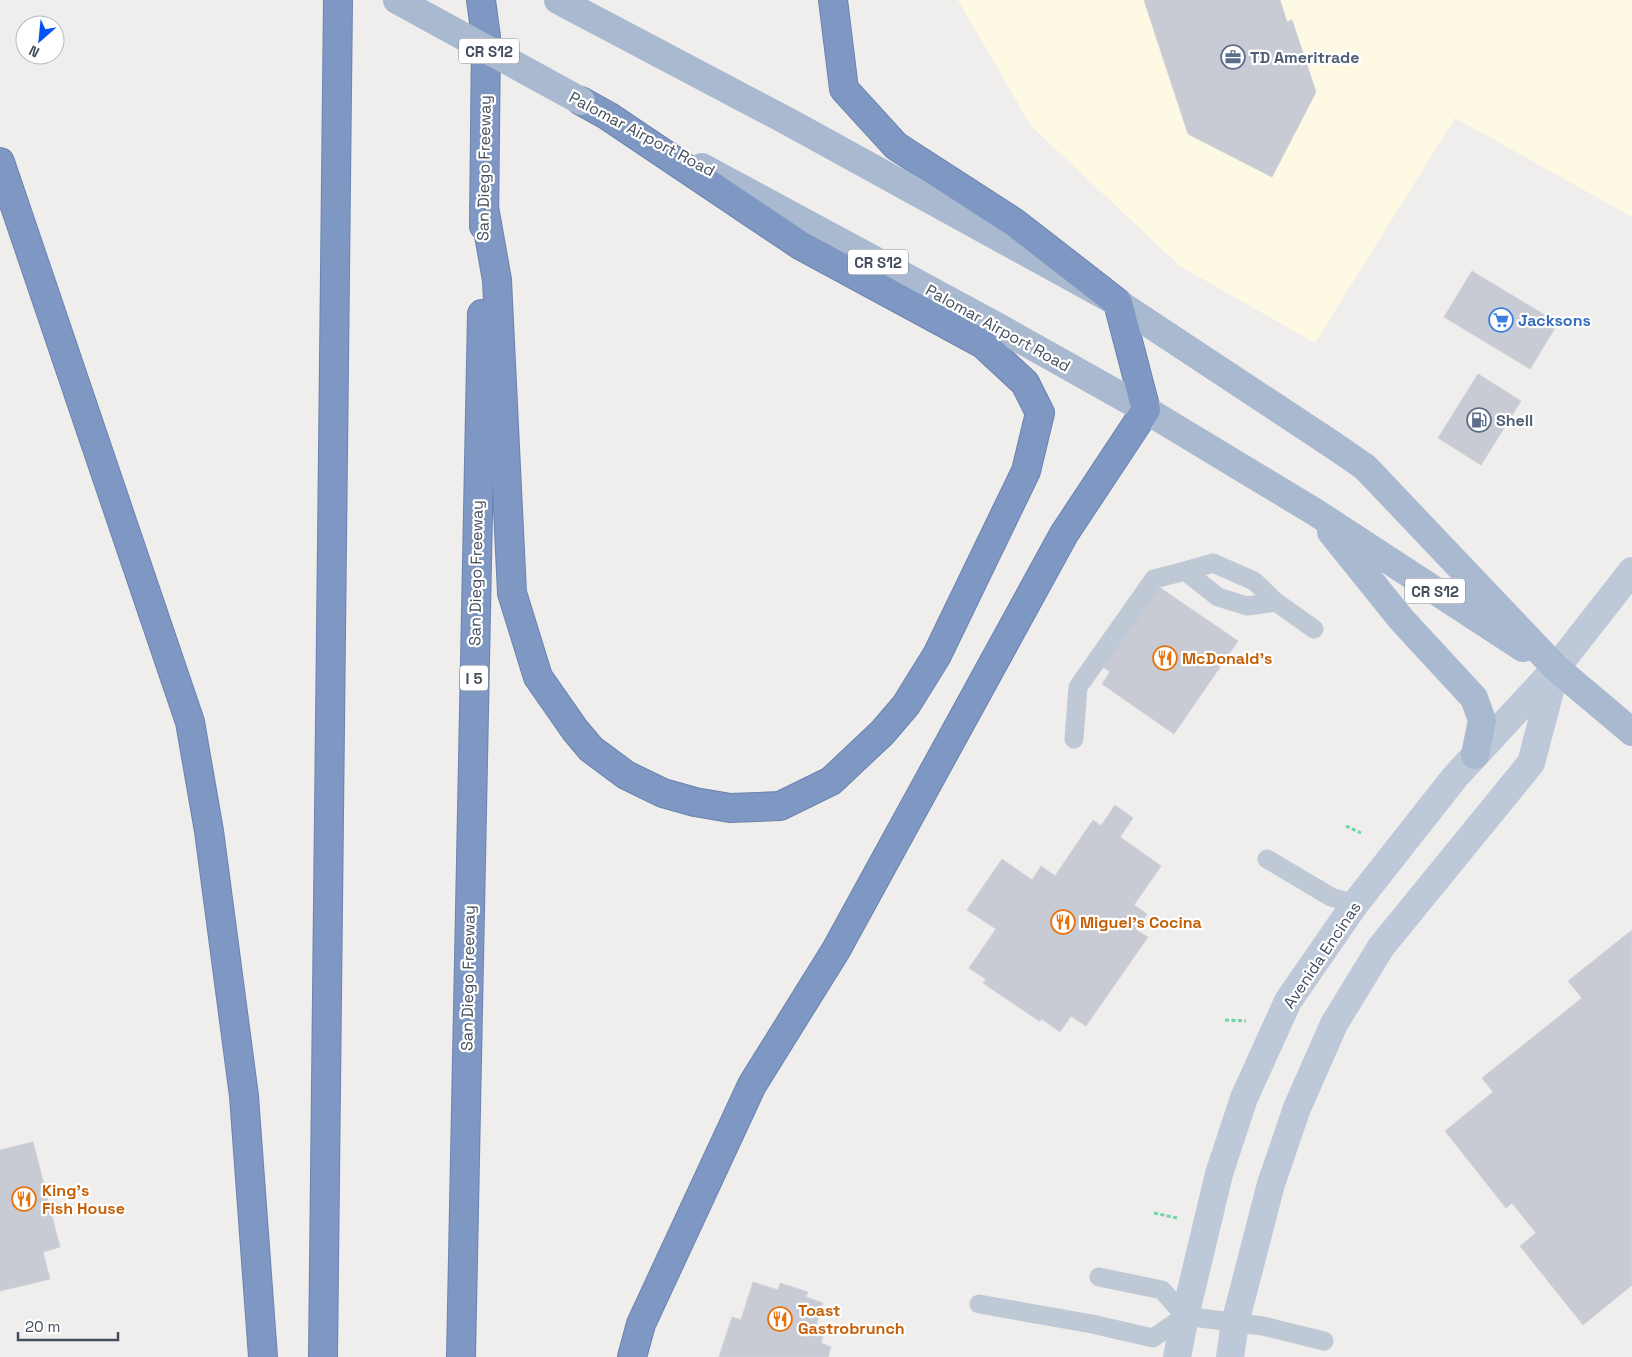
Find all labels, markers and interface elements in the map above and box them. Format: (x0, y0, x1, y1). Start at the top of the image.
north arrow (15, 15, 65, 65)
road number: CR S12 (459, 38, 519, 64)
text: N (26, 41, 42, 62)
office icon: TD Ameritrade (1220, 44, 1246, 70)
place label: TD Ameritrade (1250, 47, 1360, 68)
street label: Palomar Airport Road (565, 87, 719, 181)
street label: San Diego Freeway (472, 95, 496, 241)
road number: CR S12 (848, 250, 908, 274)
street label: Palomar Airport Road (922, 279, 1074, 377)
supermarket icon: Jacksons (1488, 307, 1514, 333)
place label: Jacksons (1518, 310, 1591, 331)
fuel station icon: Shell (1466, 407, 1492, 433)
place label: Shell (1496, 410, 1533, 431)
street label: San Diego Freeway (464, 500, 488, 646)
road number: CR S12 (1405, 578, 1465, 604)
restaurant icon: McDonald's (1152, 645, 1178, 671)
place label: McDonald's (1182, 648, 1272, 669)
road number: I 5 (460, 666, 488, 690)
street label: Avenida Encinas (1278, 897, 1366, 1013)
street label: San Diego Freeway (456, 905, 480, 1051)
restaurant icon: Miguel's Cocina (1050, 909, 1076, 935)
place label: Miguel's Cocina (1080, 912, 1202, 933)
place label: King's Fish House (42, 1180, 125, 1219)
restaurant icon: King's Fish House (11, 1186, 37, 1212)
place label: Toast Gastrobrunch (798, 1300, 905, 1339)
restaurant icon: Toast Gastrobrunch (767, 1306, 793, 1332)
scale bar (18, 1310, 118, 1342)
text: 20 m (25, 1317, 60, 1336)

